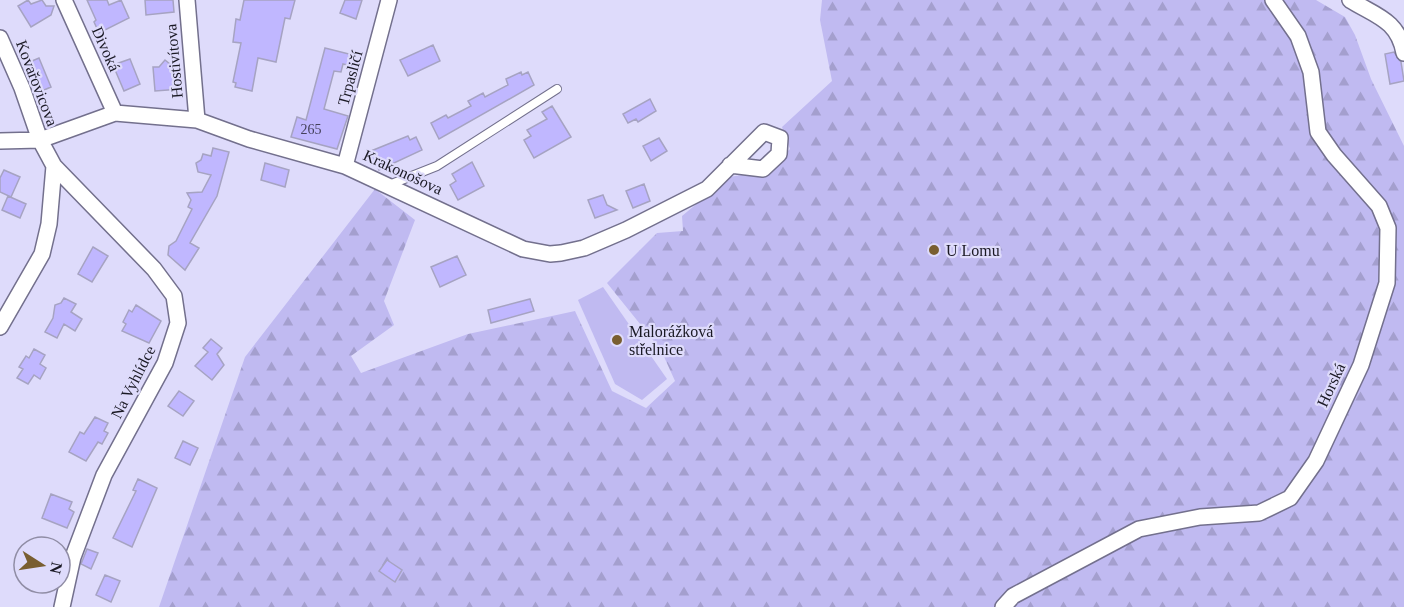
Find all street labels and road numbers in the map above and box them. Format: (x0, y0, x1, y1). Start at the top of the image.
street label: Hostivítova (162, 23, 186, 99)
street label: Divoká (89, 24, 123, 74)
street label: Kovařovicova (13, 38, 61, 128)
street label: Trpasličí (335, 48, 367, 108)
street label: Krakonošova (361, 146, 445, 198)
street label: Na Vyhlídce (107, 343, 159, 422)
street label: Horská (1314, 360, 1348, 410)

